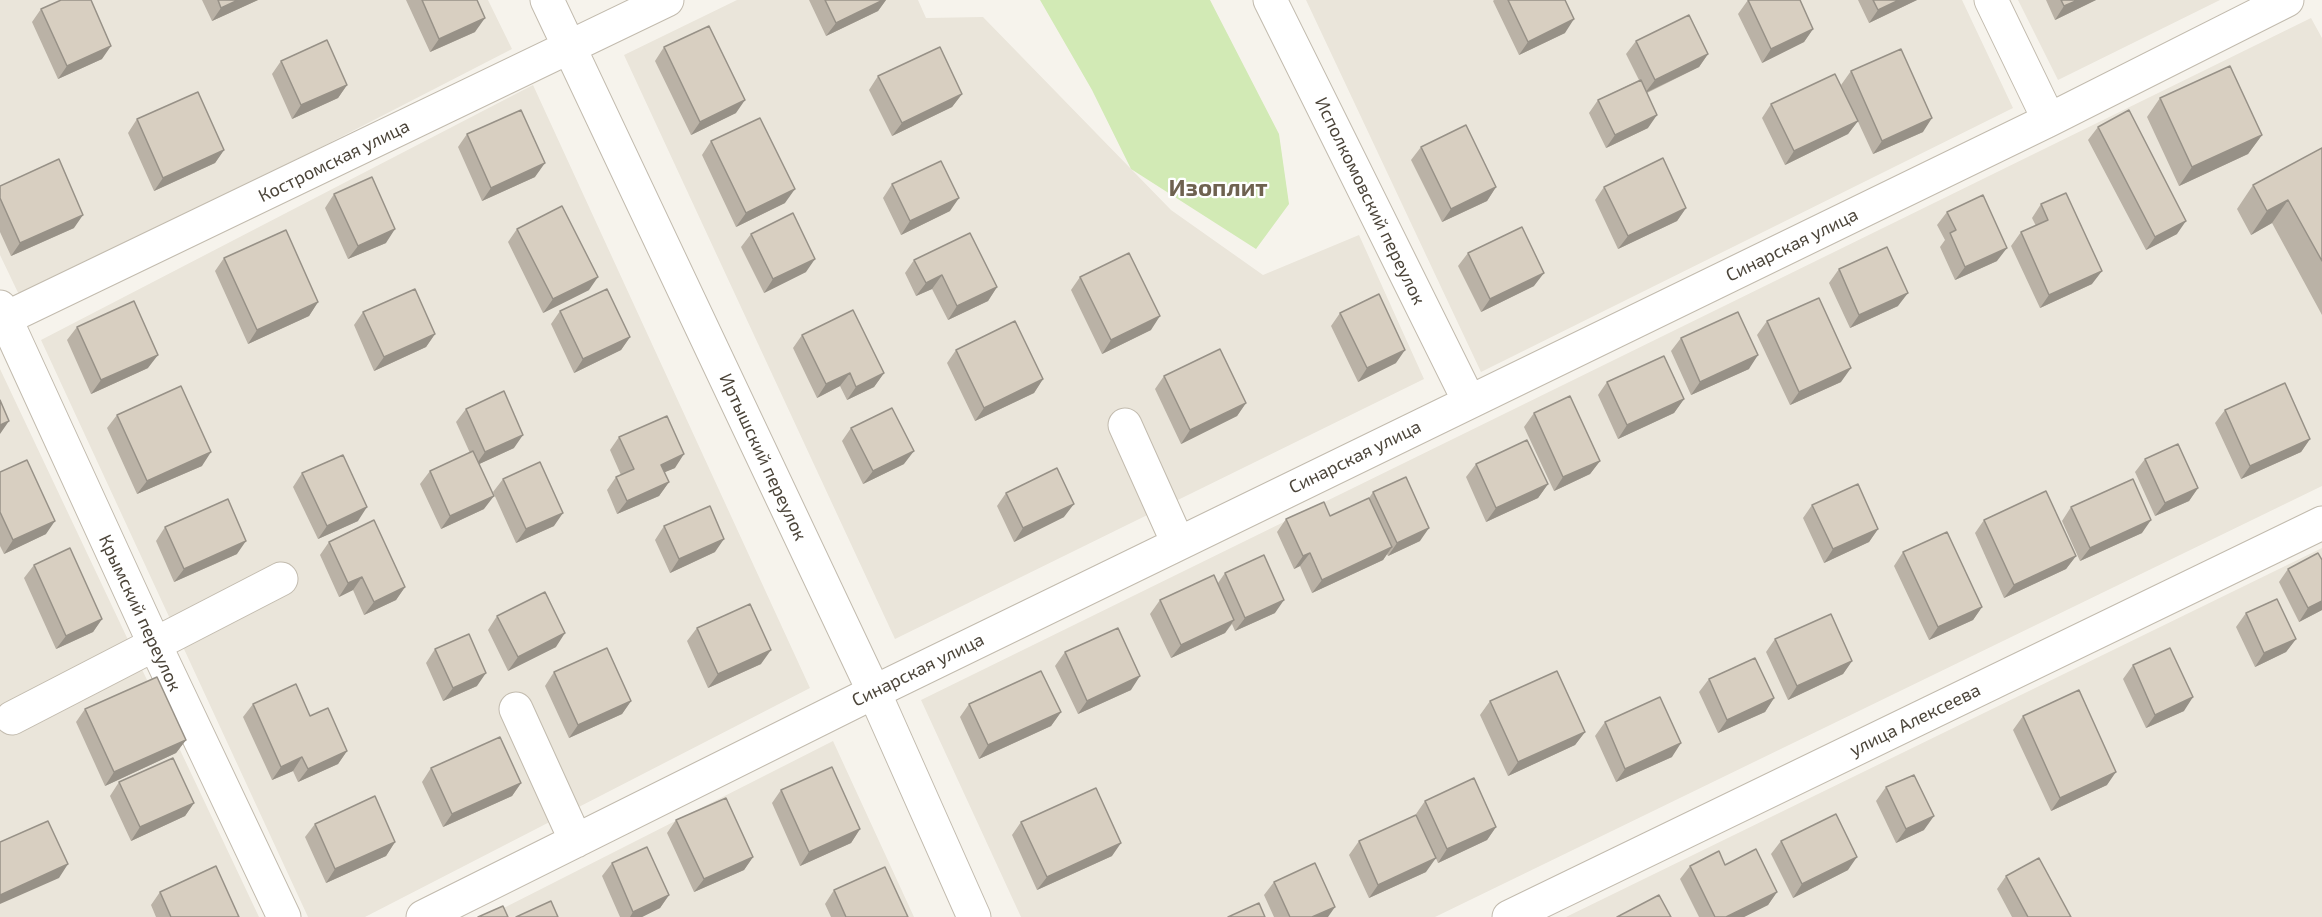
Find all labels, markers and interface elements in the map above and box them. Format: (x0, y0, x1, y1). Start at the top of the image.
street label: Исполкомовский переулок (1310, 94, 1430, 308)
street label: Костромская улица (255, 115, 413, 207)
district label: Изоплит (1168, 174, 1268, 202)
street label: Синарская улица (1722, 204, 1862, 286)
street label: Иртышский переулок (715, 370, 811, 544)
street label: Синарская улица (1285, 416, 1425, 498)
street label: Крымский переулок (94, 531, 186, 695)
street label: Синарская улица (848, 629, 988, 711)
street label: улица Алексеева (1846, 679, 1984, 761)

